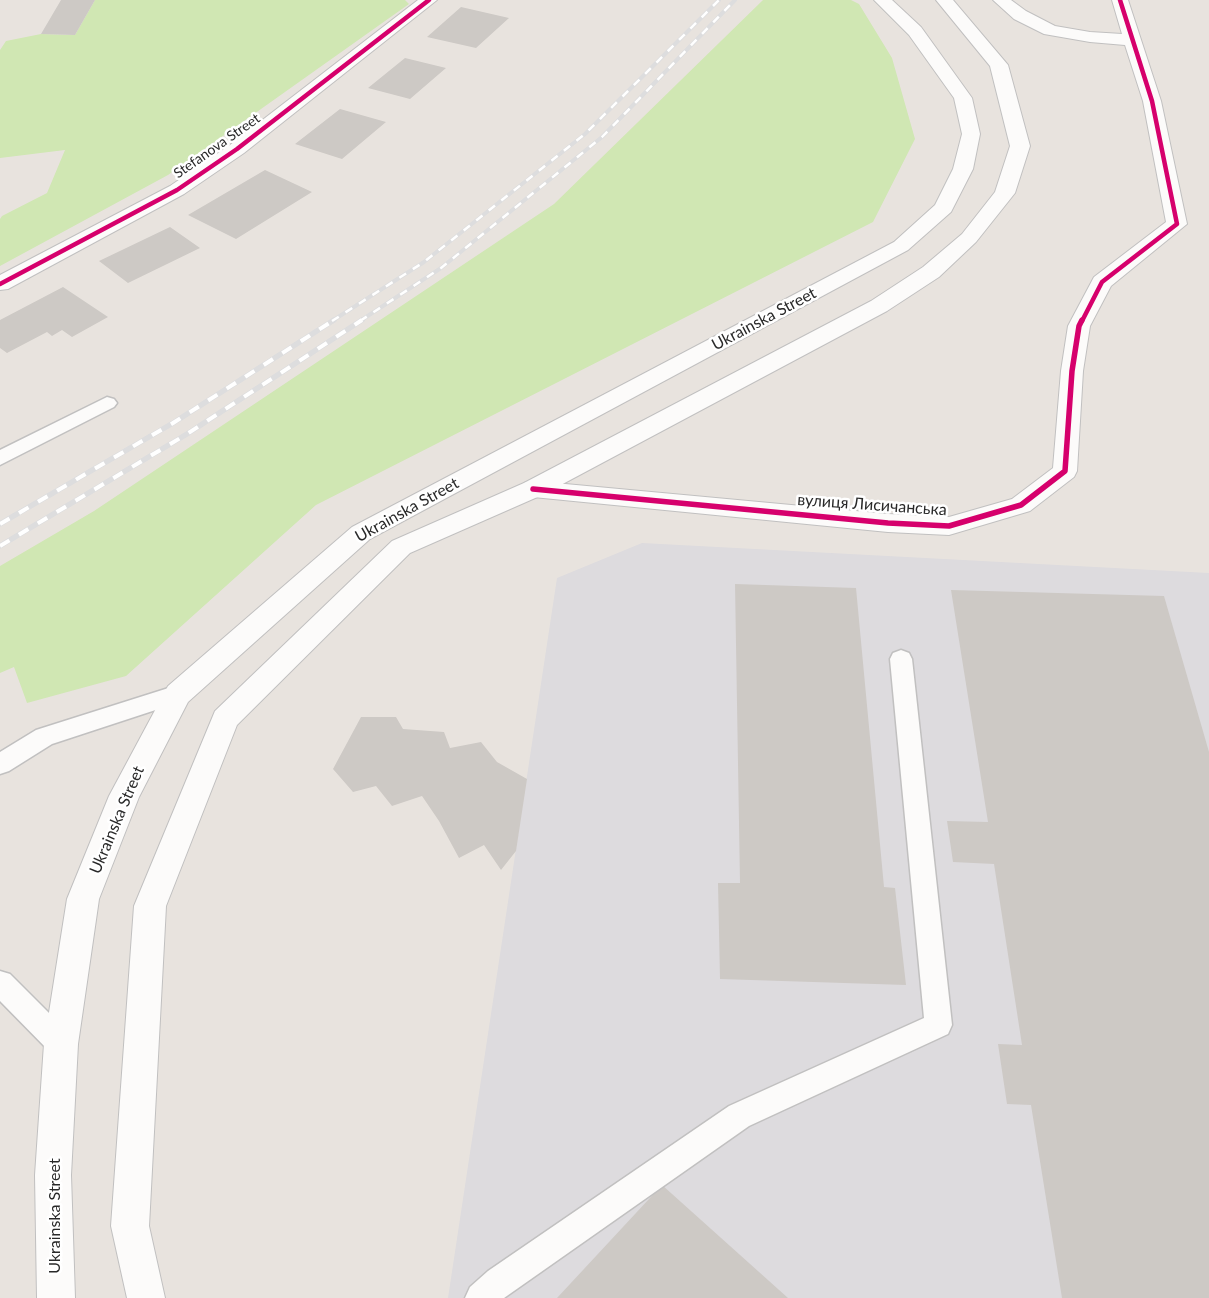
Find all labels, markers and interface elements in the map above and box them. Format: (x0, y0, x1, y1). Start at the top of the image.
street label: Stefanova Street (171, 110, 263, 182)
street label: Ukrainska Street (709, 283, 819, 355)
street label: Ukrainska Street (352, 474, 462, 546)
street label: вулиця Лисичанська (797, 490, 947, 520)
street label: Ukrainska Street (86, 763, 148, 877)
street label: Ukrainska Street (45, 1158, 65, 1274)

